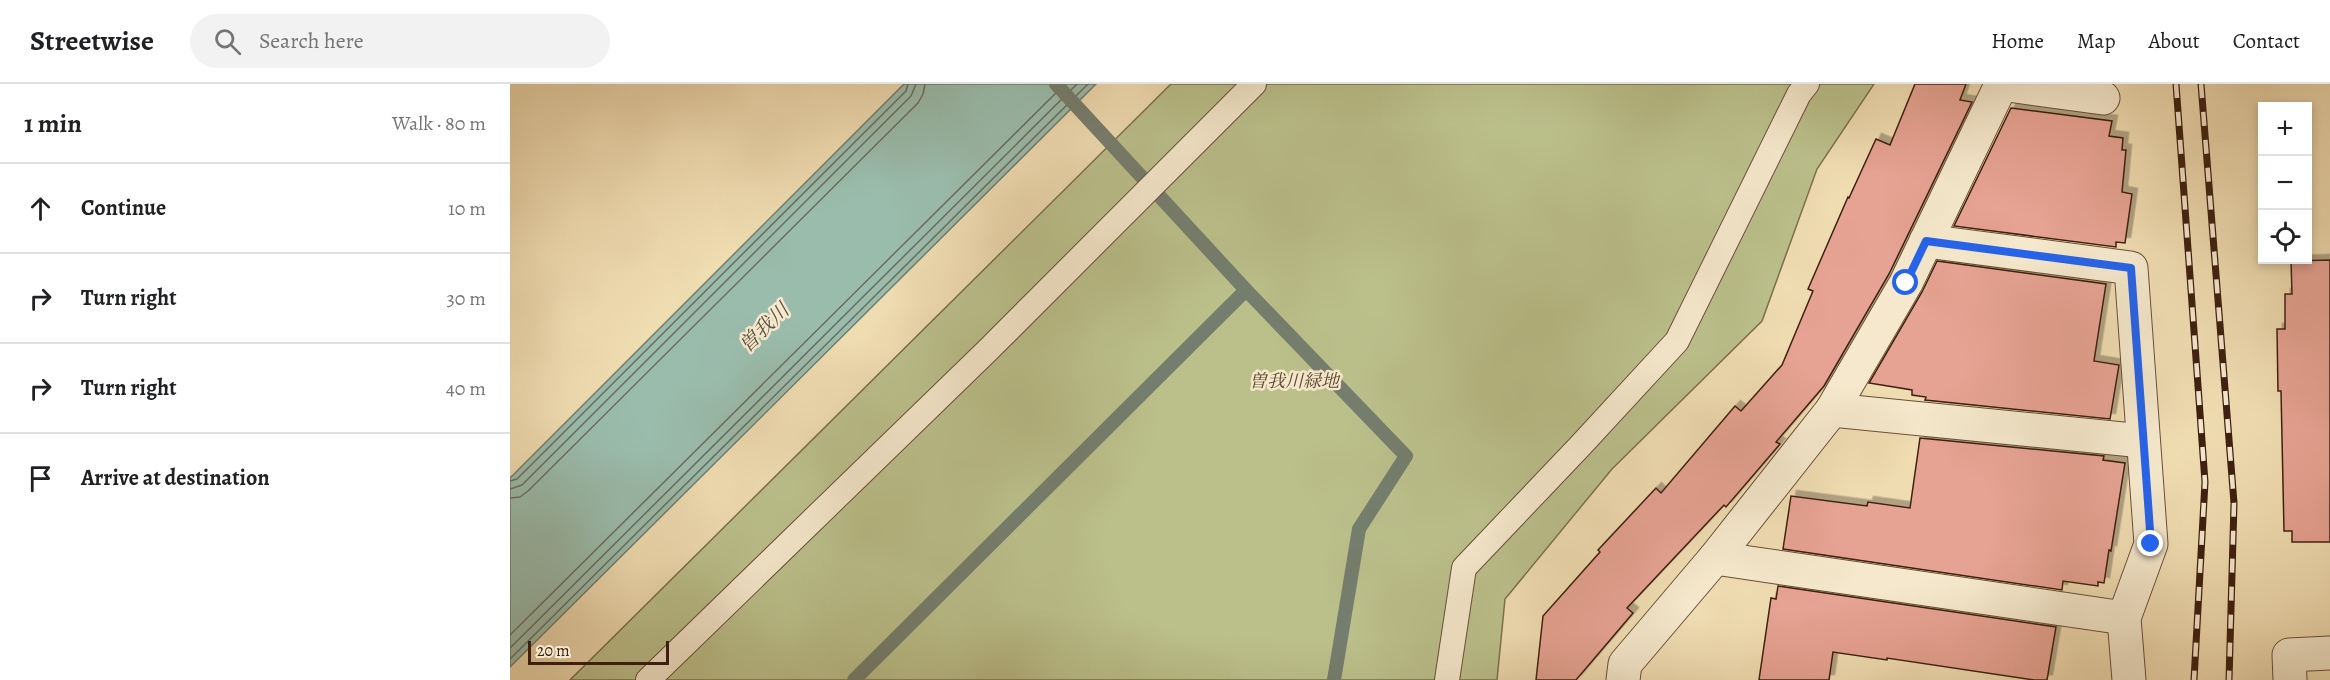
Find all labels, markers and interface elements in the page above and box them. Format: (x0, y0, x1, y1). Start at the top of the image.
search box (190, 14, 610, 68)
text: Streetwise (30, 22, 154, 60)
icon: search (211, 25, 244, 58)
text: Search here (259, 26, 364, 56)
text: Home (1991, 27, 2044, 55)
text: Map (2077, 27, 2115, 55)
text: About (2148, 27, 2200, 55)
text: Contact (2233, 27, 2300, 55)
map controls (2258, 102, 2312, 264)
button: + (2258, 102, 2312, 156)
text: 1 min (24, 106, 82, 141)
text: Walk · 80 m (392, 110, 486, 137)
button: − (2258, 156, 2312, 210)
icon: ahead (24, 192, 57, 225)
text: Continue (81, 193, 166, 223)
text: 10 m (448, 195, 486, 222)
button: locate (2258, 210, 2312, 264)
route start (1892, 269, 1918, 295)
icon: right (24, 282, 57, 315)
text: Turn right (81, 283, 177, 313)
text: 30 m (446, 285, 486, 312)
water label: 曽我川 (733, 296, 796, 359)
park label: 曽我川緑地 (1249, 369, 1341, 393)
icon: right (24, 372, 57, 405)
text: Turn right (81, 373, 177, 403)
text: 40 m (446, 375, 486, 402)
icon: arrive (24, 462, 57, 495)
text: Arrive at destination (81, 463, 270, 493)
route end (2137, 530, 2163, 556)
scale bar (528, 638, 669, 666)
text: 20 m (537, 640, 570, 662)

